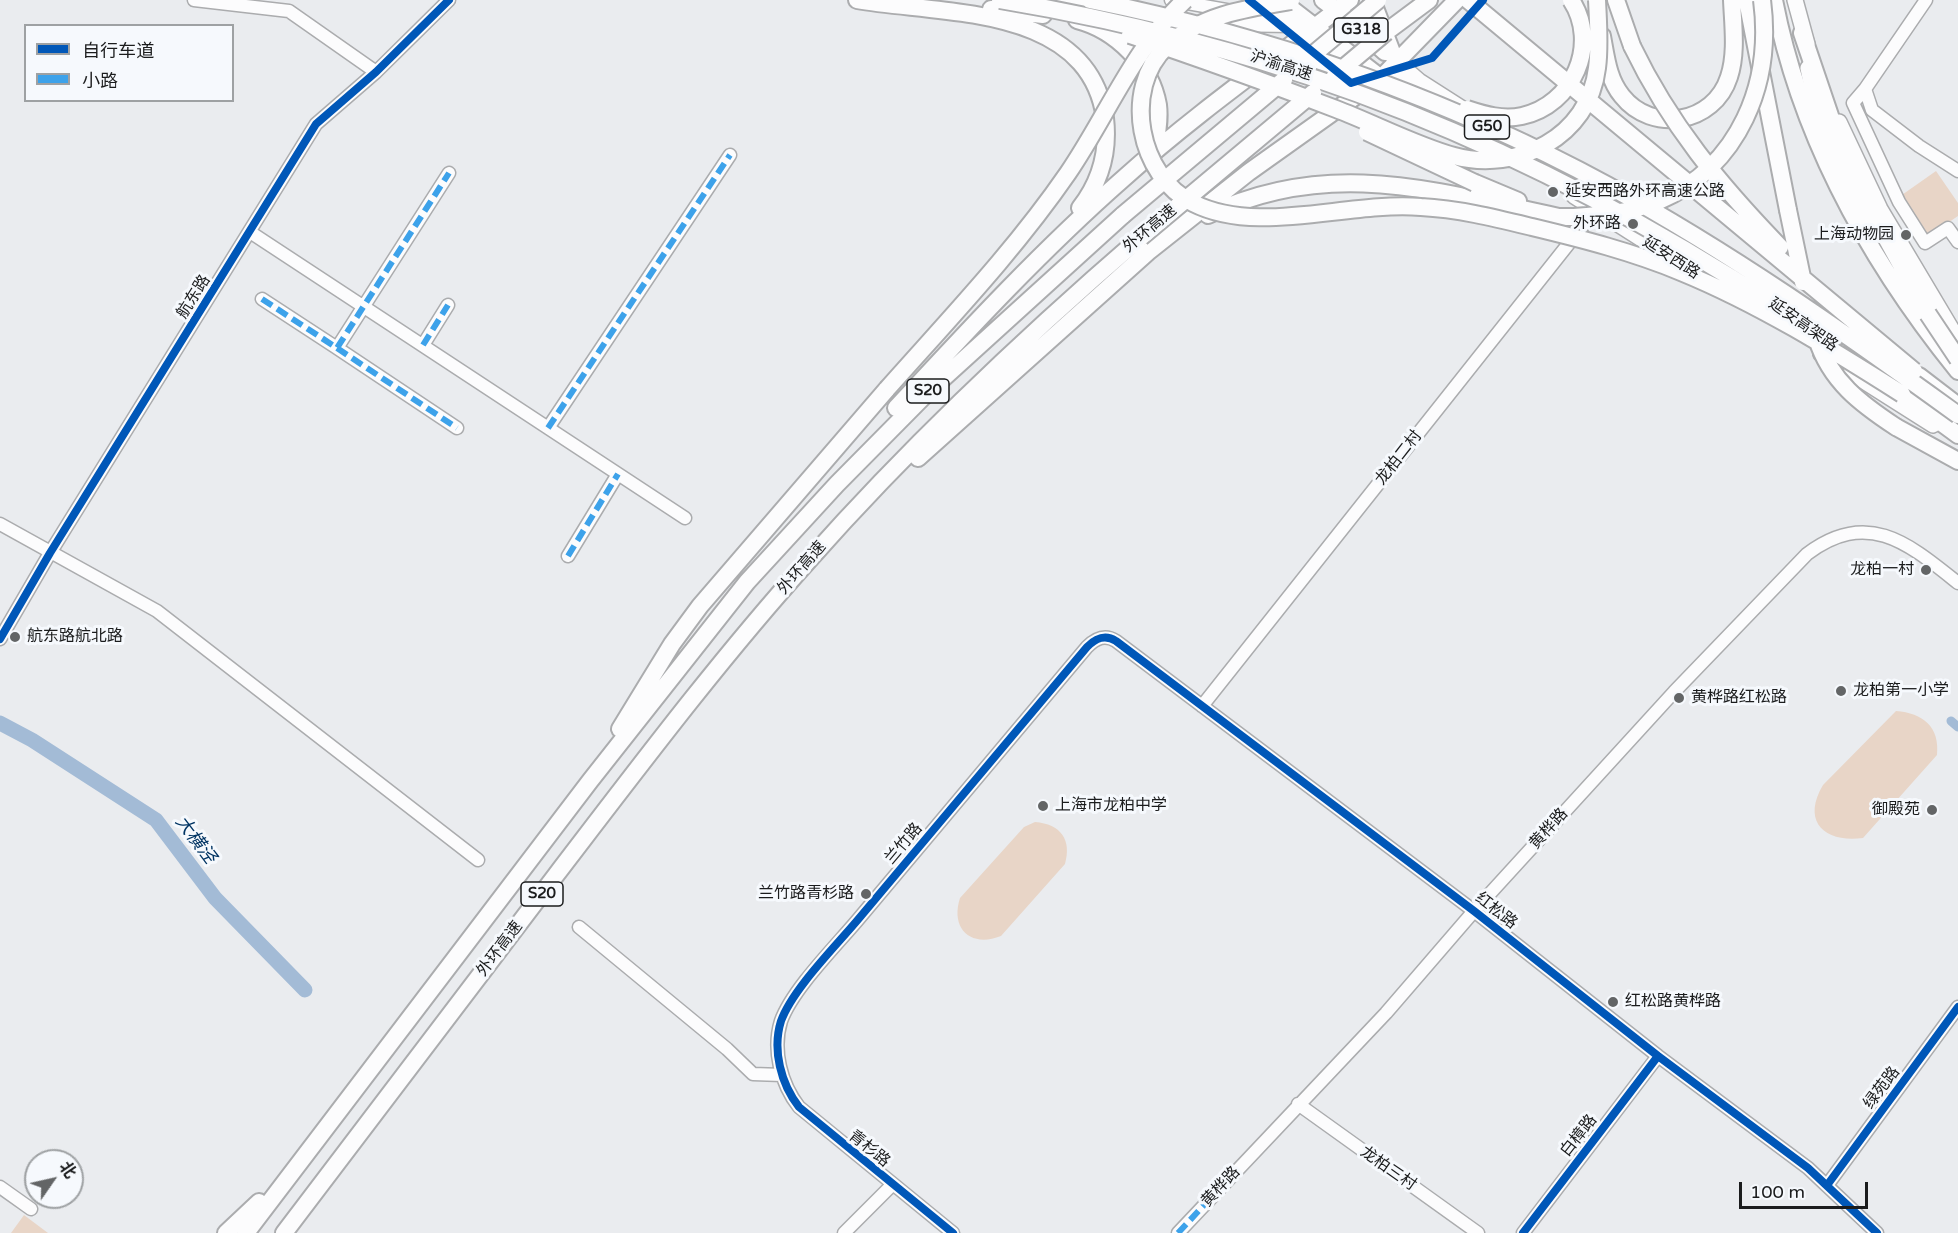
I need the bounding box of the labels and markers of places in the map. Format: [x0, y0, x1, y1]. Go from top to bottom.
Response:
place label: 延安西路外环高速公路 [1565, 182, 1725, 202]
marker: 延安西路外环高速公路 [1546, 185, 1560, 199]
place label: 外环路 [1573, 214, 1621, 234]
marker: 外环路 [1626, 217, 1640, 231]
place label: 上海动物园 [1814, 225, 1894, 245]
marker: 上海动物园 [1899, 228, 1913, 242]
place label: 龙柏一村 [1850, 560, 1914, 580]
marker: 龙柏一村 [1919, 563, 1933, 577]
place label: 航东路航北路 [27, 627, 123, 647]
marker: 航东路航北路 [8, 630, 22, 644]
place label: 龙柏第一小学 [1853, 681, 1949, 701]
marker: 龙柏第一小学 [1834, 684, 1848, 698]
place label: 黄桦路红松路 [1691, 688, 1787, 708]
marker: 黄桦路红松路 [1672, 691, 1686, 705]
place label: 上海市龙柏中学 [1055, 796, 1167, 816]
marker: 上海市龙柏中学 [1036, 799, 1050, 813]
place label: 御殿苑 [1872, 800, 1920, 820]
marker: 御殿苑 [1925, 803, 1939, 817]
place label: 兰竹路青杉路 [758, 884, 854, 904]
marker: 兰竹路青杉路 [859, 887, 873, 901]
place label: 红松路黄桦路 [1625, 992, 1721, 1012]
marker: 红松路黄桦路 [1606, 995, 1620, 1009]

